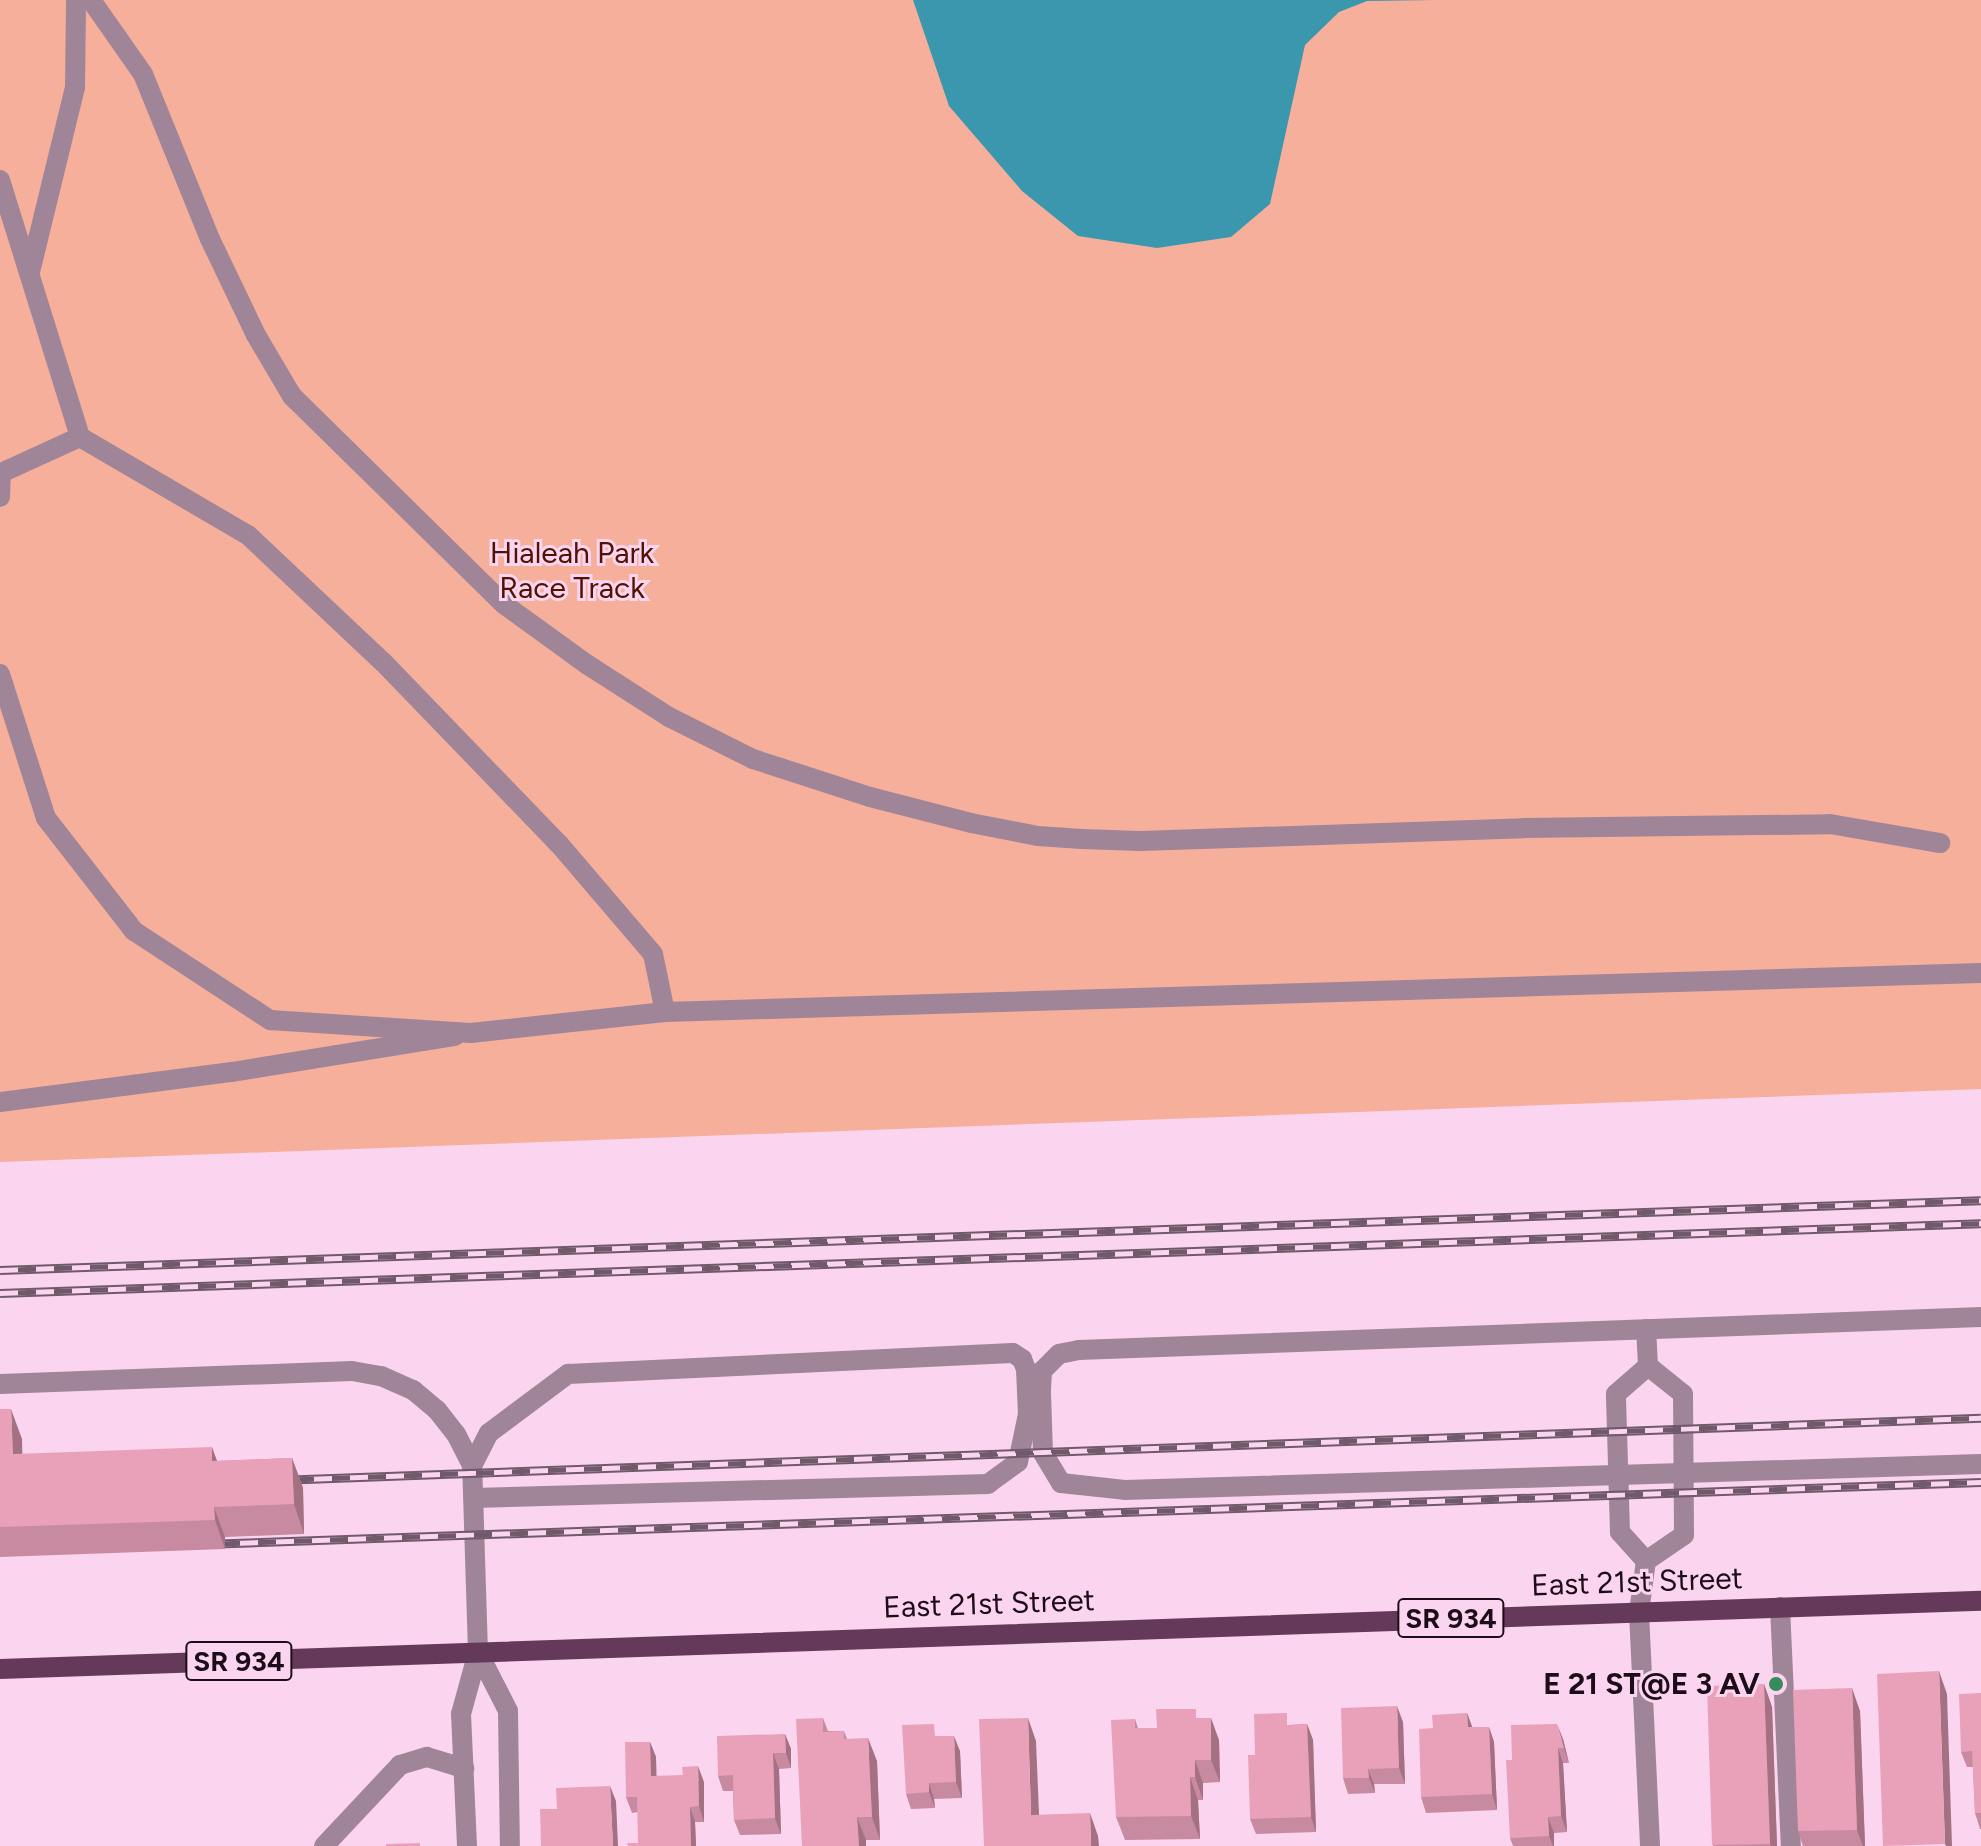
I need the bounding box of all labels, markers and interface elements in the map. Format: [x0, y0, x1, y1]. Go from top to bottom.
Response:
park label: Hialeah Park Race Track [490, 535, 654, 606]
street label: East 21st Street [1531, 1560, 1743, 1604]
street label: East 21st Street [883, 1582, 1095, 1626]
road number: SR 934 [1397, 1594, 1505, 1642]
road number: SR 934 [185, 1637, 293, 1685]
place label: E 21 ST@E 3 AV [1543, 1666, 1760, 1702]
marker: E 21 ST@E 3 AV [1767, 1675, 1785, 1693]

